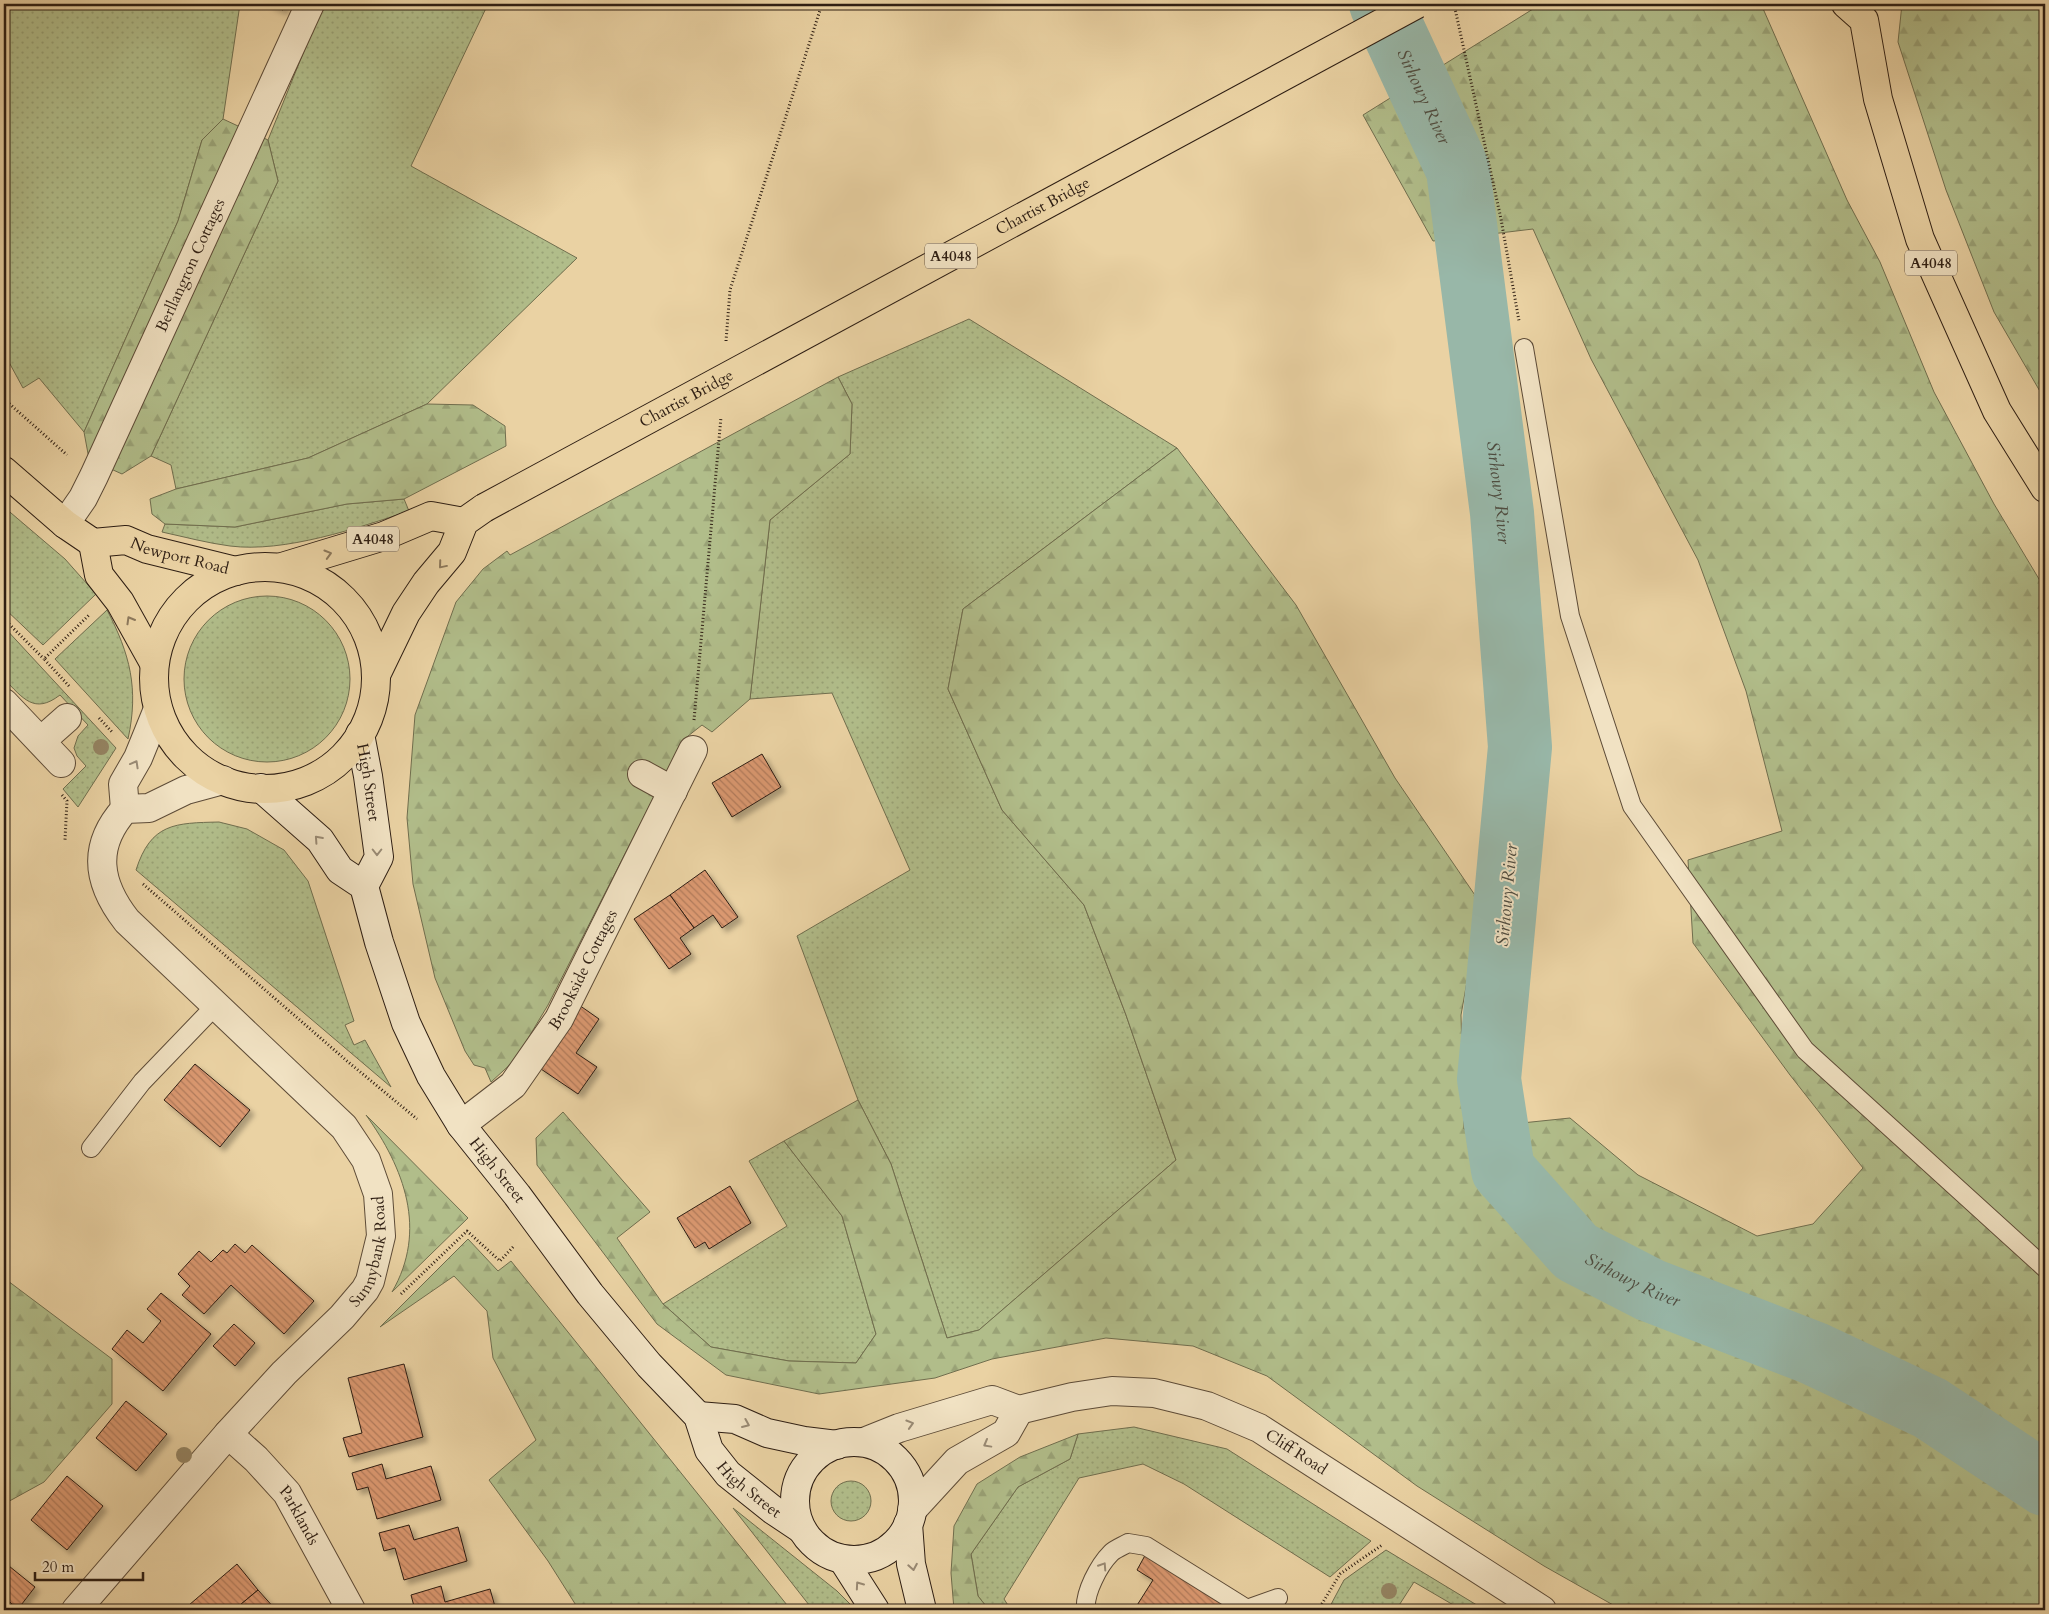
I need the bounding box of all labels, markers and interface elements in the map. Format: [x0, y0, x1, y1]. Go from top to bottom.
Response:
water label: Sirhowy River [1391, 45, 1457, 149]
street label: Chartist Bridge [992, 172, 1094, 241]
street label: Berllangron Cottages [150, 195, 231, 336]
road number: A4048 [925, 244, 977, 268]
road number: A4048 [1905, 250, 1957, 276]
street label: Chartist Bridge [635, 364, 737, 433]
water label: Sirhowy River [1480, 440, 1517, 546]
road number: A4048 [347, 526, 399, 552]
street label: Newport Road [127, 532, 232, 580]
one-way arrow [323, 550, 331, 560]
one-way arrow [438, 559, 447, 568]
one-way arrow [127, 617, 137, 626]
street label: High Street [351, 742, 385, 823]
one-way arrow [128, 760, 138, 769]
one-way arrow [315, 836, 324, 845]
water label: Sirhowy River [1490, 842, 1524, 947]
one-way arrow [372, 848, 382, 856]
street label: Brookside Cottages [544, 906, 623, 1034]
street label: High Street [464, 1133, 530, 1208]
street label: Sunnybank Road [344, 1195, 392, 1312]
water label: Sirhowy River [1581, 1246, 1685, 1313]
one-way arrow [741, 1418, 750, 1428]
one-way arrow [905, 1420, 913, 1430]
street label: Cliff Road [1261, 1424, 1332, 1480]
one-way arrow [983, 1438, 992, 1448]
street label: High Street [711, 1457, 785, 1523]
street label: Parklands [274, 1480, 324, 1549]
scale bar [35, 1549, 142, 1581]
text: 20 m [42, 1557, 74, 1577]
one-way arrow [1096, 1562, 1106, 1571]
one-way arrow [907, 1563, 917, 1572]
one-way arrow [856, 1581, 865, 1591]

